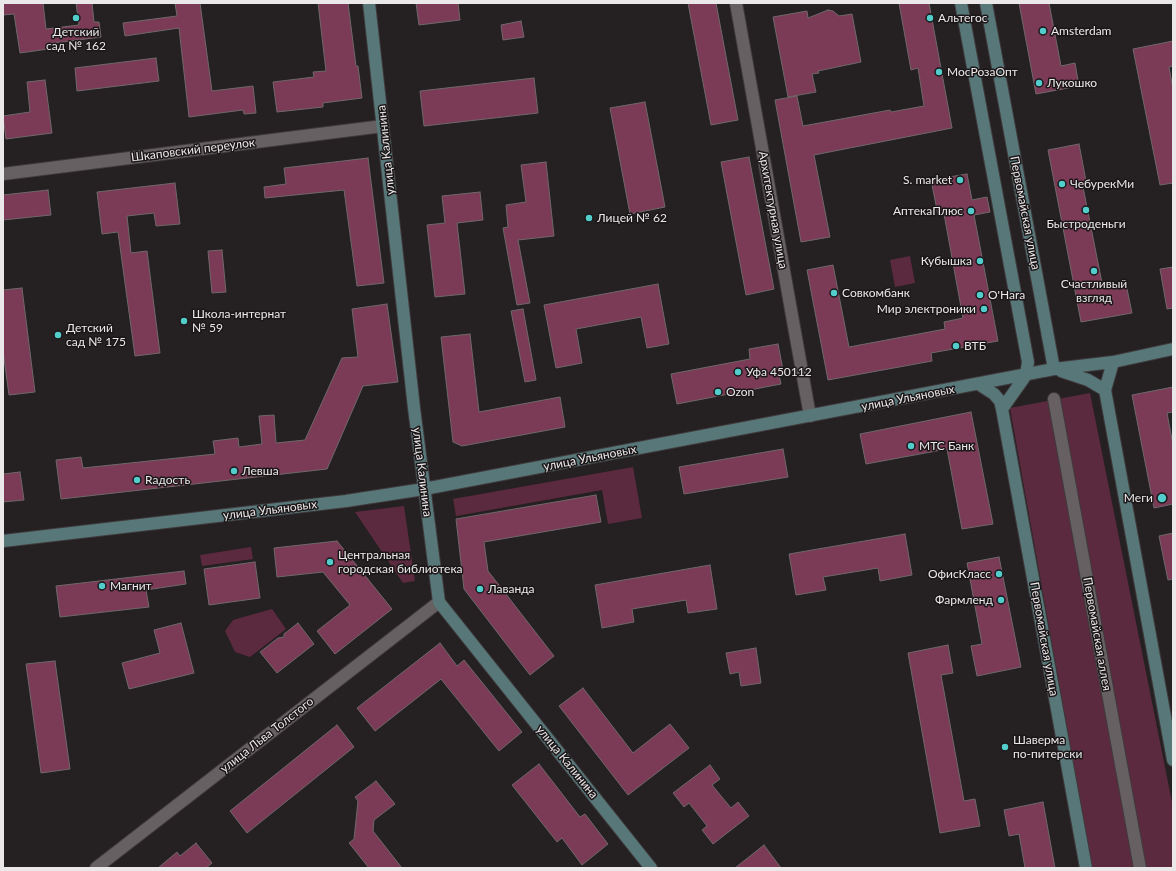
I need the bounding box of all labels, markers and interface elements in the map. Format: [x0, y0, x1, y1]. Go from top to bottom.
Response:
place label: Альтегос [938, 11, 988, 25]
marker: Детский сад № 162 [71, 13, 81, 23]
marker: Альтегос [925, 13, 935, 23]
place label: Amsterdam [1051, 24, 1111, 38]
place label: Детский сад № 162 [46, 25, 106, 53]
marker: Amsterdam [1038, 26, 1048, 36]
place label: МосРозаОпт [947, 65, 1018, 79]
marker: МосРозаОпт [934, 67, 944, 77]
place label: Лукошко [1047, 76, 1097, 90]
marker: Лукошко [1034, 78, 1044, 88]
street label: улица Калинина [374, 104, 398, 196]
street label: Шкаповский переулок [130, 135, 256, 165]
street label: Архитектурная улица [756, 150, 790, 270]
street label: Первомайская улица [1007, 155, 1043, 271]
place label: S. market [903, 173, 952, 187]
marker: S. market [955, 175, 965, 185]
place label: ЧебурекМи [1070, 177, 1134, 191]
marker: ЧебурекМи [1057, 179, 1067, 189]
place label: АптекаПлюс [893, 204, 963, 218]
marker: Быстроденьги [1081, 205, 1091, 215]
marker: АптекаПлюс [966, 206, 976, 216]
place label: Лицей № 62 [597, 211, 667, 225]
marker: Лицей № 62 [584, 213, 594, 223]
place label: Быстроденьги [1046, 217, 1126, 231]
place label: Кубышка [921, 254, 972, 268]
marker: Кубышка [975, 256, 985, 266]
marker: Счастливый взгляд [1089, 266, 1099, 276]
place label: Счастливый взгляд [1061, 277, 1127, 305]
place label: Совкомбанк [842, 286, 910, 300]
marker: Совкомбанк [829, 288, 839, 298]
place label: O'Hara [988, 288, 1025, 302]
marker: O'Hara [975, 290, 985, 300]
place label: Мир электроники [877, 302, 976, 316]
marker: Мир электроники [979, 304, 989, 314]
place label: Школа-интернат № 59 [192, 307, 286, 335]
marker: Школа-интернат № 59 [179, 316, 189, 326]
place label: Детский сад № 175 [66, 321, 126, 349]
marker: Детский сад № 175 [53, 330, 63, 340]
place label: ВТБ [964, 339, 986, 353]
marker: ВТБ [951, 341, 961, 351]
place label: Уфа 450112 [746, 365, 812, 379]
marker: Уфа 450112 [733, 367, 743, 377]
street label: улица Ульяновых [860, 382, 956, 414]
place label: Ozon [726, 385, 754, 399]
marker: Ozon [713, 387, 723, 397]
street label: улица Калинина [409, 426, 435, 518]
place label: МТС Банк [919, 439, 974, 453]
marker: МТС Банк [906, 441, 916, 451]
street label: улица Ульяновых [542, 442, 638, 474]
place label: Левша [242, 464, 279, 478]
marker: Левша [229, 466, 239, 476]
place label: Rадость [145, 473, 190, 487]
marker: Rадость [132, 475, 142, 485]
place label: Меги [1124, 491, 1153, 505]
marker: Меги [1156, 492, 1168, 504]
street label: улица Ульяновых [222, 497, 318, 523]
place label: Центральная городская библиотека [338, 548, 463, 576]
marker: Центральная городская библиотека [325, 557, 335, 567]
place label: ОфисКласс [928, 567, 991, 581]
marker: ОфисКласс [994, 569, 1004, 579]
street label: Первомайская аллея [1080, 576, 1114, 692]
place label: Магнит [110, 579, 152, 593]
marker: Магнит [97, 581, 107, 591]
street label: Первомайская улица [1027, 581, 1061, 697]
place label: Лаванда [488, 582, 535, 596]
marker: Лаванда [475, 584, 485, 594]
place label: Фармленд [935, 593, 993, 607]
marker: Фармленд [996, 595, 1006, 605]
street label: улица Льва Толстого [218, 694, 316, 776]
street label: улица Калинина [533, 722, 601, 802]
place label: Шаверма по-питерски [1013, 733, 1082, 761]
marker: Шаверма по-питерски [1000, 742, 1010, 752]

